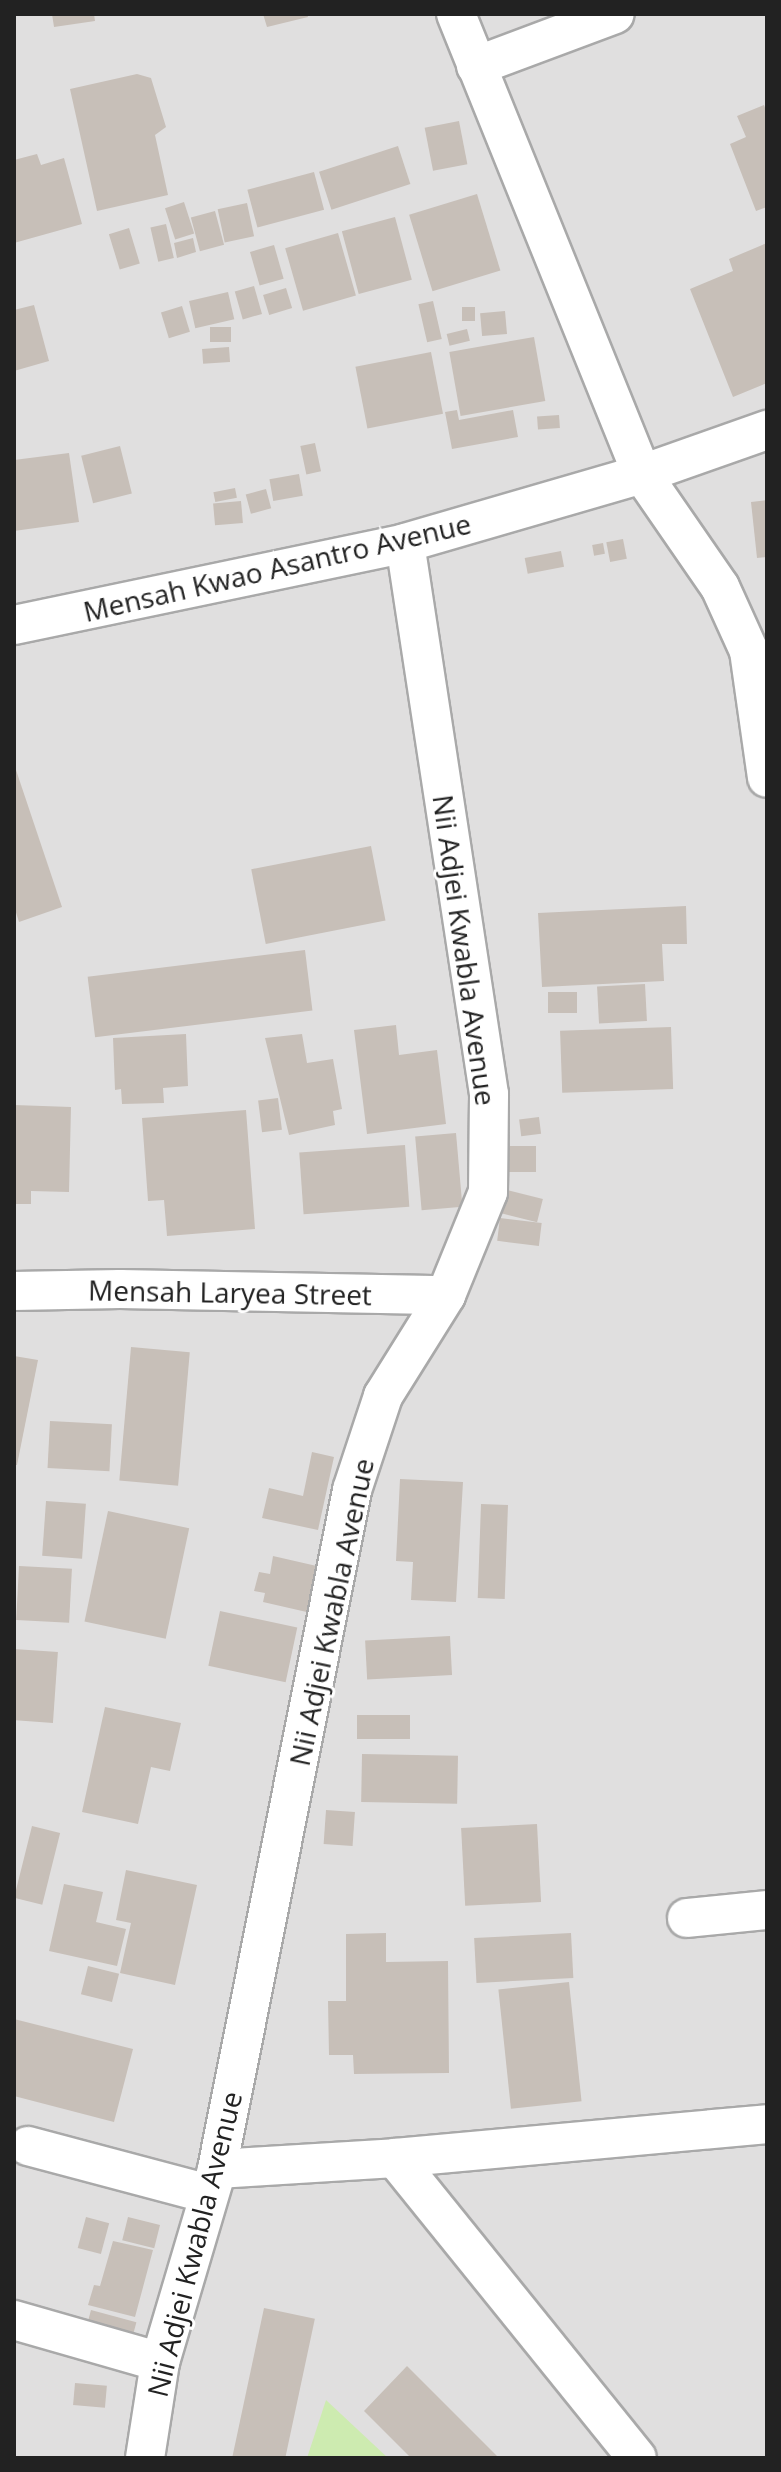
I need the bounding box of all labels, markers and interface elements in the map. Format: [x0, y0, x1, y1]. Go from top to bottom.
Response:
street label: Mensah Kwao Asantro Avenue [80, 506, 474, 628]
street label: Nii Adjei Kwabla Avenue [427, 793, 503, 1107]
street label: Mensah Laryea Street [88, 1273, 372, 1311]
street label: Nii Adjei Kwabla Avenue [282, 1455, 380, 1769]
street label: Nii Adjei Kwabla Avenue [140, 2088, 248, 2400]

